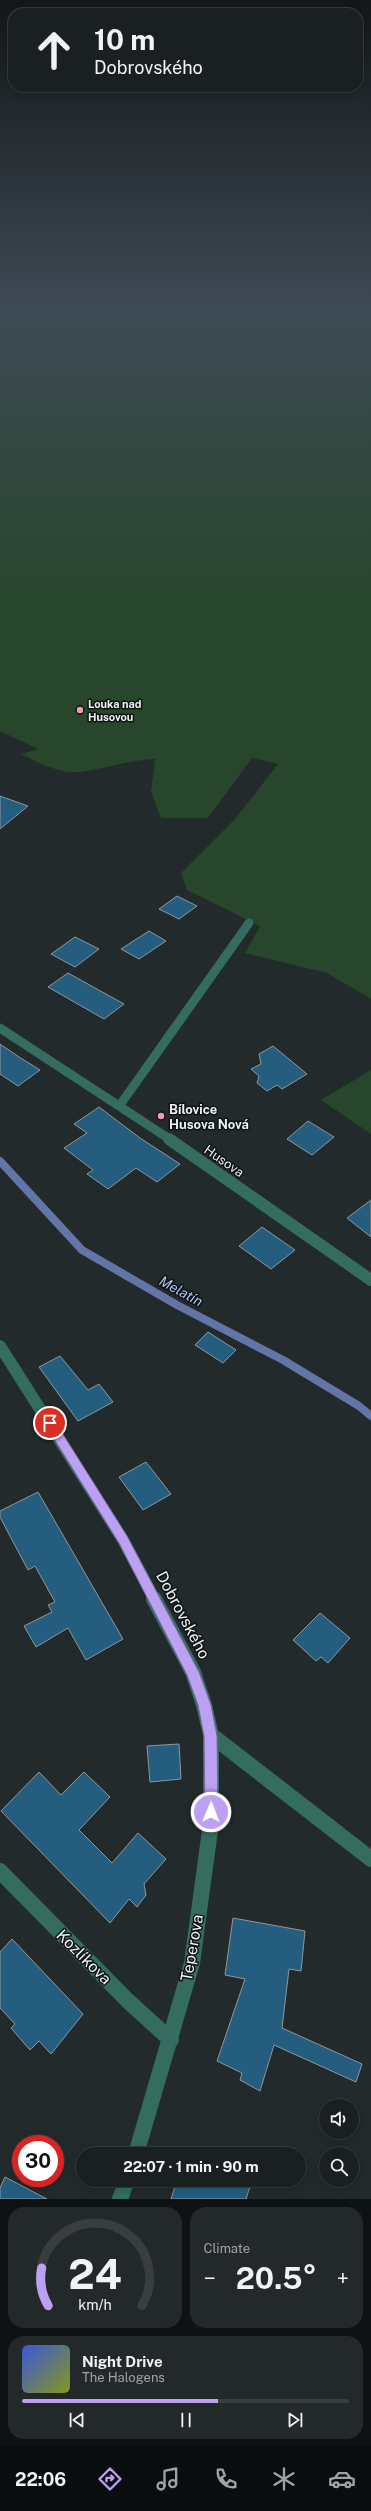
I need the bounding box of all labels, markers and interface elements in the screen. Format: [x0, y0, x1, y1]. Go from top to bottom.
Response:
text: 10 m [94, 23, 155, 56]
icon: ahead [28, 24, 80, 76]
text: Dobrovského [94, 57, 203, 78]
place label: Louka nad Husovou [88, 698, 141, 723]
marker: Louka nad Husovou [75, 705, 85, 715]
place label: Bílovice Husova Nová [169, 1102, 249, 1132]
marker: Bílovice Husova Nová [156, 1111, 166, 1121]
street label: Husova [201, 1142, 247, 1180]
water label: Melatín [156, 1273, 206, 1310]
pin [33, 1406, 67, 1440]
icon: arrive [39, 1412, 61, 1434]
street label: Dobrovského [152, 1568, 214, 1662]
position arrow [190, 1791, 232, 1833]
street label: Teperova [177, 1913, 207, 1983]
street label: Kozlíkova [53, 1926, 115, 1988]
map controls [319, 2099, 359, 2187]
button: sound [319, 2099, 359, 2139]
speed limit sign: 30 [12, 2135, 64, 2187]
button: search [319, 2147, 359, 2187]
text: 22:07 · 1 min · 90 m [123, 2158, 259, 2175]
text: Climate [204, 2241, 250, 2256]
text: 24 [68, 2248, 122, 2297]
text: 20.5° [236, 2260, 317, 2296]
text: − [204, 2265, 216, 2291]
text: + [337, 2265, 349, 2291]
text: km/h [78, 2295, 112, 2312]
text: Night Drive [82, 2353, 163, 2370]
text: The Halogens [82, 2370, 165, 2385]
icon: previous [66, 2409, 88, 2431]
icon: pause [175, 2409, 197, 2431]
icon: next [284, 2409, 306, 2431]
icon: directions [96, 2465, 124, 2493]
icon: music [154, 2465, 182, 2493]
icon: phone [212, 2465, 240, 2493]
icon: climate [270, 2465, 298, 2493]
icon: car [328, 2465, 356, 2493]
text: 22:06 [15, 2469, 66, 2490]

